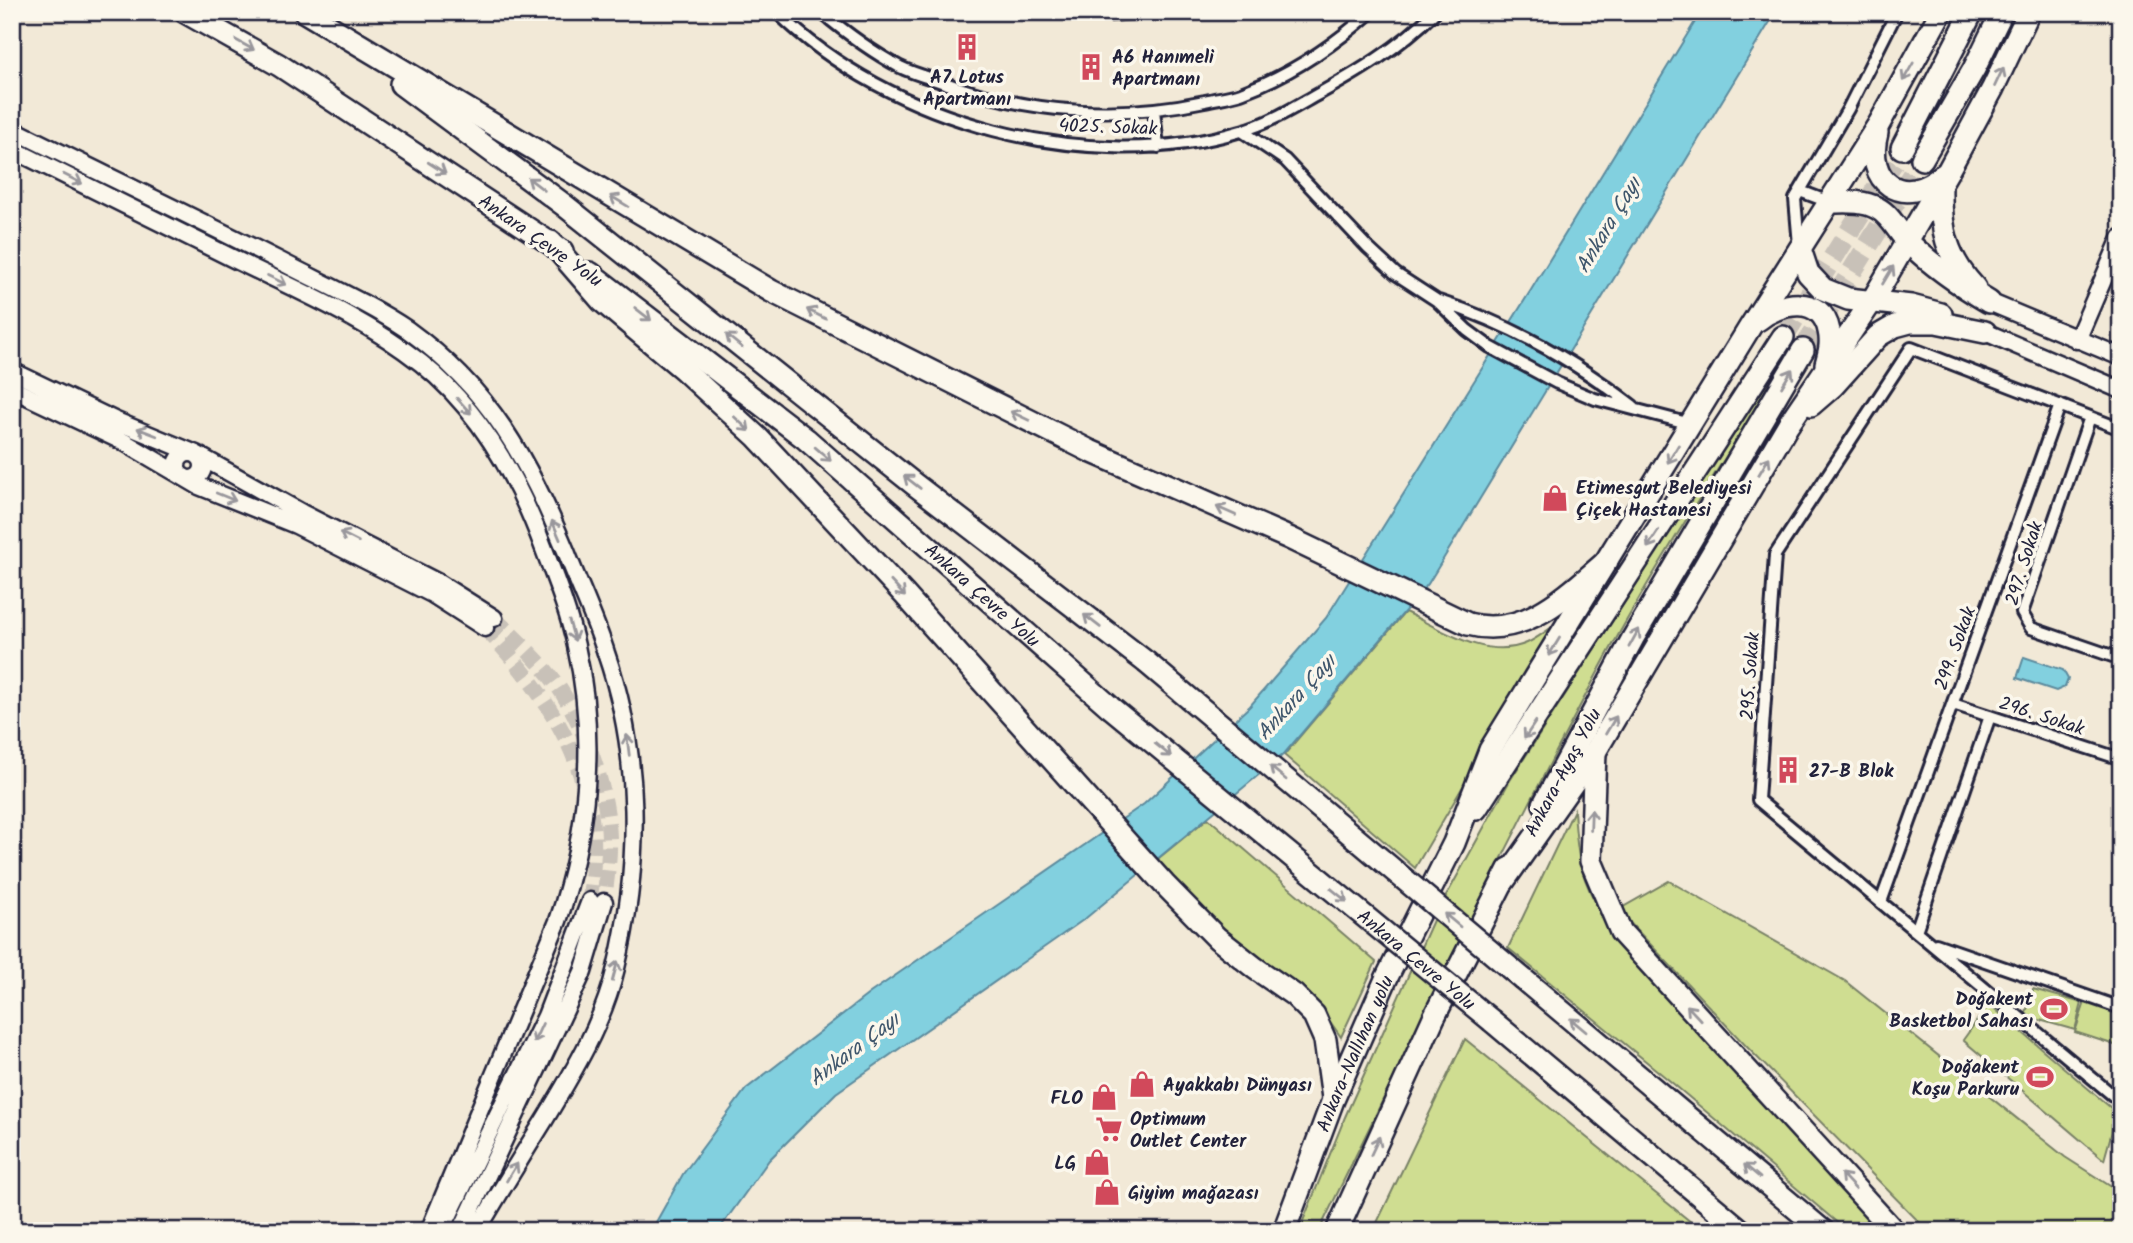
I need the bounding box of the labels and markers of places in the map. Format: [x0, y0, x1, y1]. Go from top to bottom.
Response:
building icon: A7 Lotus Apartmanı [952, 32, 982, 62]
place label: A6 Hanımeli Apartmanı [1112, 43, 1215, 95]
building icon: A6 Hanımeli Apartmanı [1076, 52, 1106, 82]
place label: A7 Lotus Apartmanı [923, 63, 1011, 115]
place label: Etimesgut Belediyesi Çiçek Hastanesi [1576, 474, 1753, 526]
shop icon: Etimesgut Belediyesi Çiçek Hastanesi [1540, 483, 1570, 513]
building icon: 27-B Blok [1773, 755, 1803, 785]
place label: 27-B Blok [1809, 757, 1894, 787]
place label: Doğakent Basketbol Sahası [1889, 985, 2033, 1037]
sports icon: Doğakent Basketbol Sahası [2039, 994, 2069, 1024]
place label: Doğakent Koşu Parkuru [1912, 1053, 2020, 1105]
sports icon: Doğakent Koşu Parkuru [2025, 1062, 2055, 1092]
shop icon: Ayakkabı Dünyası [1127, 1069, 1157, 1099]
place label: Ayakkabı Dünyası [1163, 1071, 1312, 1101]
shop icon: FLO [1089, 1082, 1119, 1112]
place label: FLO [1051, 1084, 1083, 1114]
place label: Optimum Outlet Center [1130, 1105, 1247, 1157]
supermarket icon: Optimum Outlet Center [1094, 1114, 1124, 1144]
shop icon: LG [1082, 1147, 1112, 1177]
place label: LG [1054, 1149, 1076, 1179]
shop icon: Giyim mağazası [1092, 1177, 1122, 1207]
place label: Giyim mağazası [1128, 1179, 1259, 1209]

